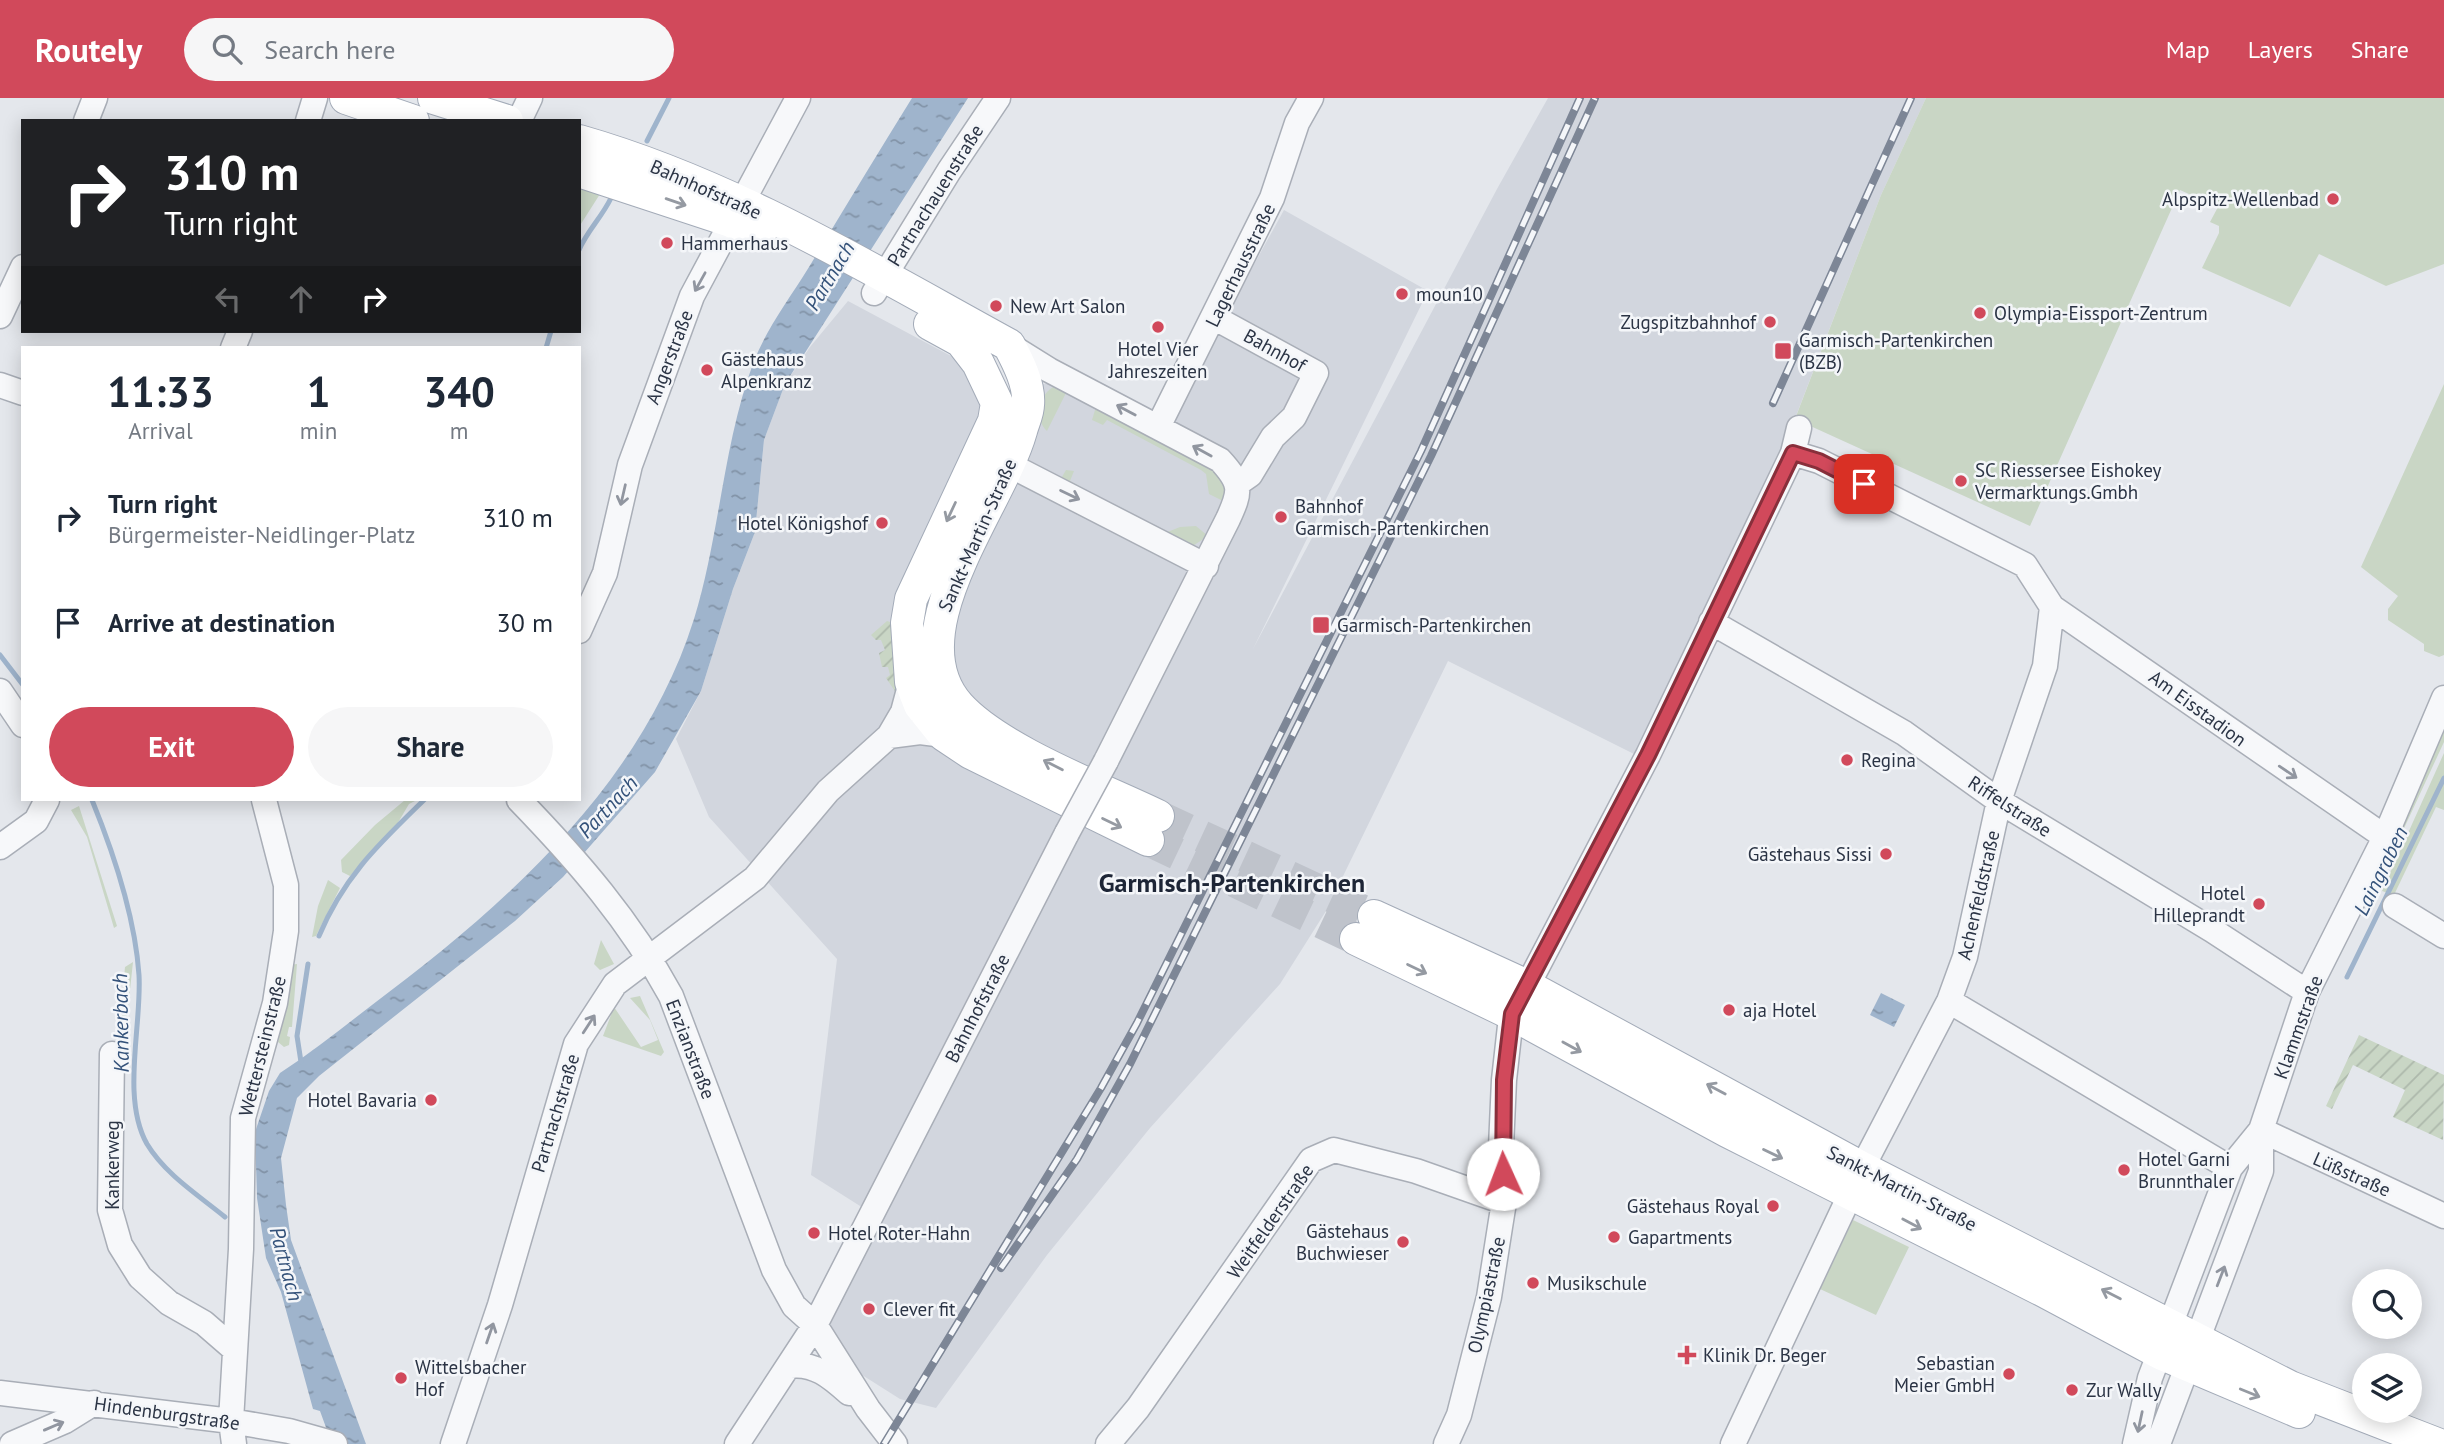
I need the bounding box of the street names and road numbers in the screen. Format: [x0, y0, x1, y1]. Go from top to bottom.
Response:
street label: Partnachauenstraße [882, 120, 988, 270]
street label: Bahnhofstraße [647, 154, 765, 224]
street label: Lagerhausstraße [1200, 199, 1280, 331]
street label: Angerstraße [640, 306, 698, 408]
street label: Bahnhof [1240, 323, 1311, 377]
street label: Sankt-Martin-Straße [932, 455, 1022, 615]
street label: Am Eisstadion [2145, 665, 2251, 751]
street label: Riffelstraße [1964, 770, 2056, 842]
street label: Achenfeldstraße [1951, 828, 2005, 962]
street label: Bahnhofstraße [939, 950, 1015, 1066]
street label: Klammstraße [2268, 972, 2328, 1082]
street label: Wettersteinstraße [233, 973, 291, 1119]
street label: Enzianstraße [661, 996, 721, 1102]
street label: Partnachstraße [526, 1051, 584, 1175]
street label: Kankerweg [100, 1120, 124, 1210]
street label: Sankt-Martin-Straße [1823, 1140, 1981, 1236]
street label: Lüßstraße [2309, 1146, 2395, 1202]
street label: Weitfelderstraße [1222, 1159, 1318, 1283]
street label: Olympiastraße [1462, 1234, 1510, 1356]
street label: Hindenburgstraße [93, 1391, 241, 1435]

